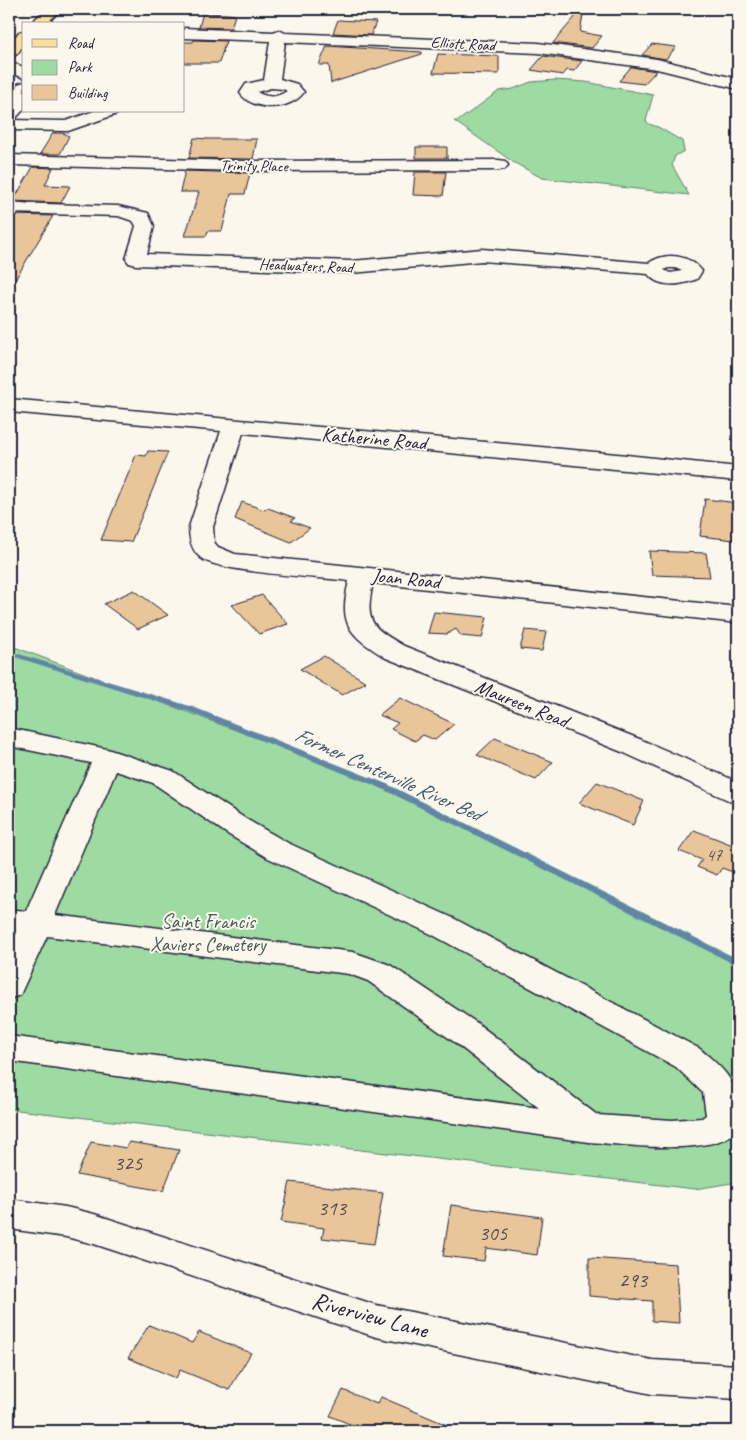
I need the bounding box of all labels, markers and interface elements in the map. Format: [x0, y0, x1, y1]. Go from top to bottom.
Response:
legend [22, 22, 185, 112]
street label: Elliott Road [430, 32, 498, 56]
text: Road [68, 34, 95, 53]
text: Park [68, 58, 93, 77]
text: Building [68, 84, 108, 103]
street label: Trinity Place [220, 155, 290, 177]
street label: Headwaters Road [259, 254, 356, 278]
street label: Katherine Road [321, 421, 430, 456]
street label: Joan Road [370, 562, 444, 595]
street label: Maureen Road [472, 673, 575, 735]
water label: Former Centerville River Bed [291, 721, 491, 830]
house number: 47 [706, 844, 723, 866]
park label: Saint Francis Xaviers Cemetery [150, 909, 268, 957]
house number: 325 [114, 1150, 144, 1176]
house number: 313 [318, 1195, 348, 1221]
house number: 305 [479, 1220, 509, 1246]
house number: 293 [619, 1267, 649, 1293]
street label: Riverview Lane [309, 1285, 433, 1345]

